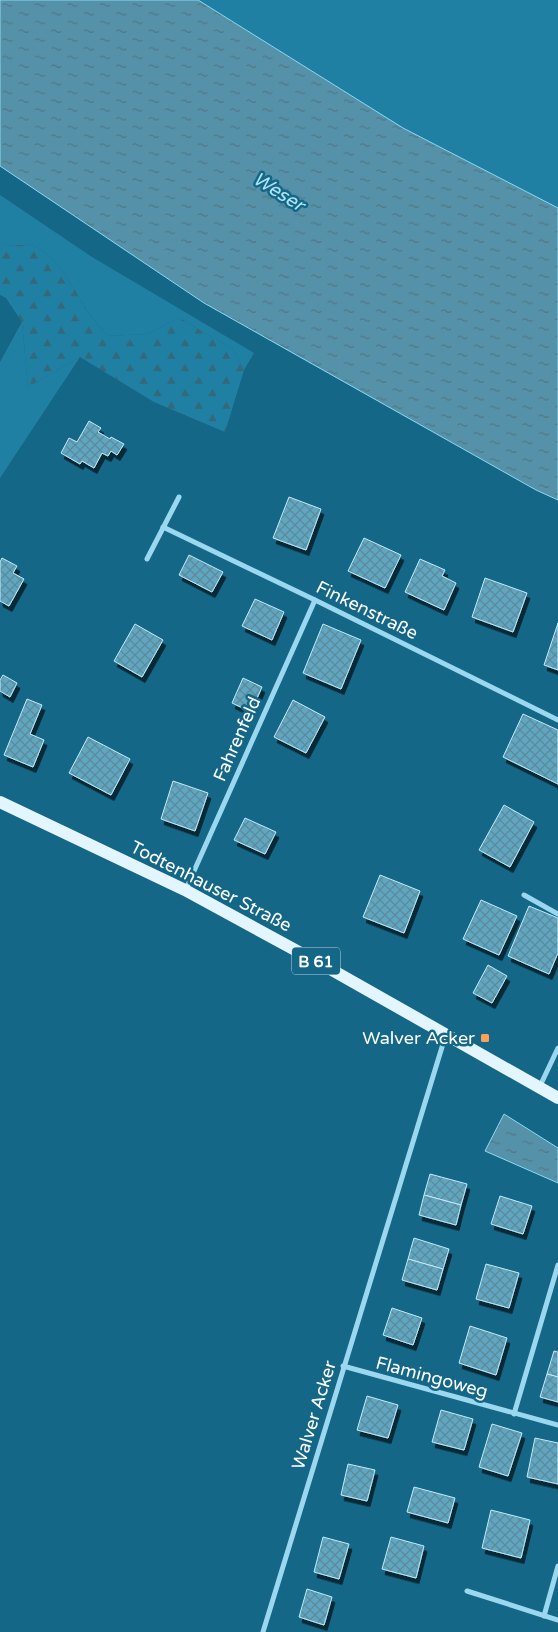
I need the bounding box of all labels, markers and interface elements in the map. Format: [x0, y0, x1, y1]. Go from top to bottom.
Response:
water label: Weser [249, 168, 310, 218]
street label: Finkenstraße [312, 576, 422, 644]
street label: Fahrenfeld [209, 693, 265, 785]
street label: Todtenhauser Straße [127, 836, 295, 936]
road number: B 61 [292, 948, 340, 974]
place label: Walver Acker [362, 1027, 475, 1049]
marker: Walver Acker [479, 1032, 491, 1044]
street label: Flamingoweg [373, 1351, 491, 1403]
street label: Walver Acker [287, 1358, 341, 1472]

